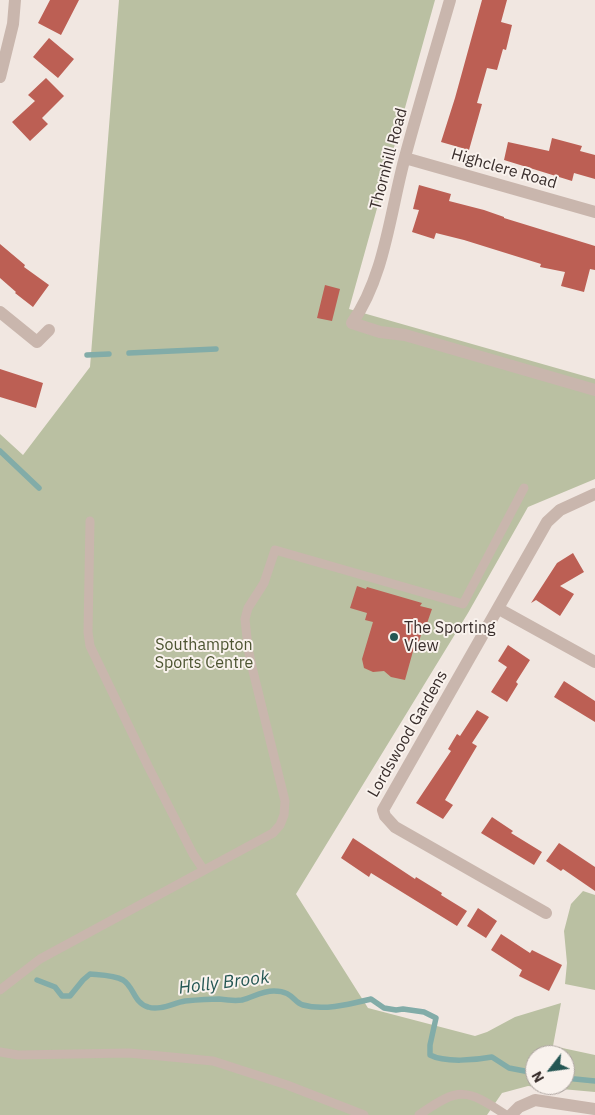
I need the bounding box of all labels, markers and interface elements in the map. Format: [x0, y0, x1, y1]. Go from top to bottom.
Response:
street label: Thornhill Road [366, 106, 412, 212]
street label: Highclere Road [449, 145, 559, 193]
place label: The Sporting View [404, 618, 495, 656]
marker: The Sporting View [388, 631, 400, 643]
park label: Southampton Sports Centre [155, 635, 253, 673]
street label: Lordswood Gardens [364, 667, 452, 801]
water label: Holly Brook [177, 967, 271, 999]
north arrow [525, 1045, 575, 1095]
text: N [528, 1068, 548, 1086]

